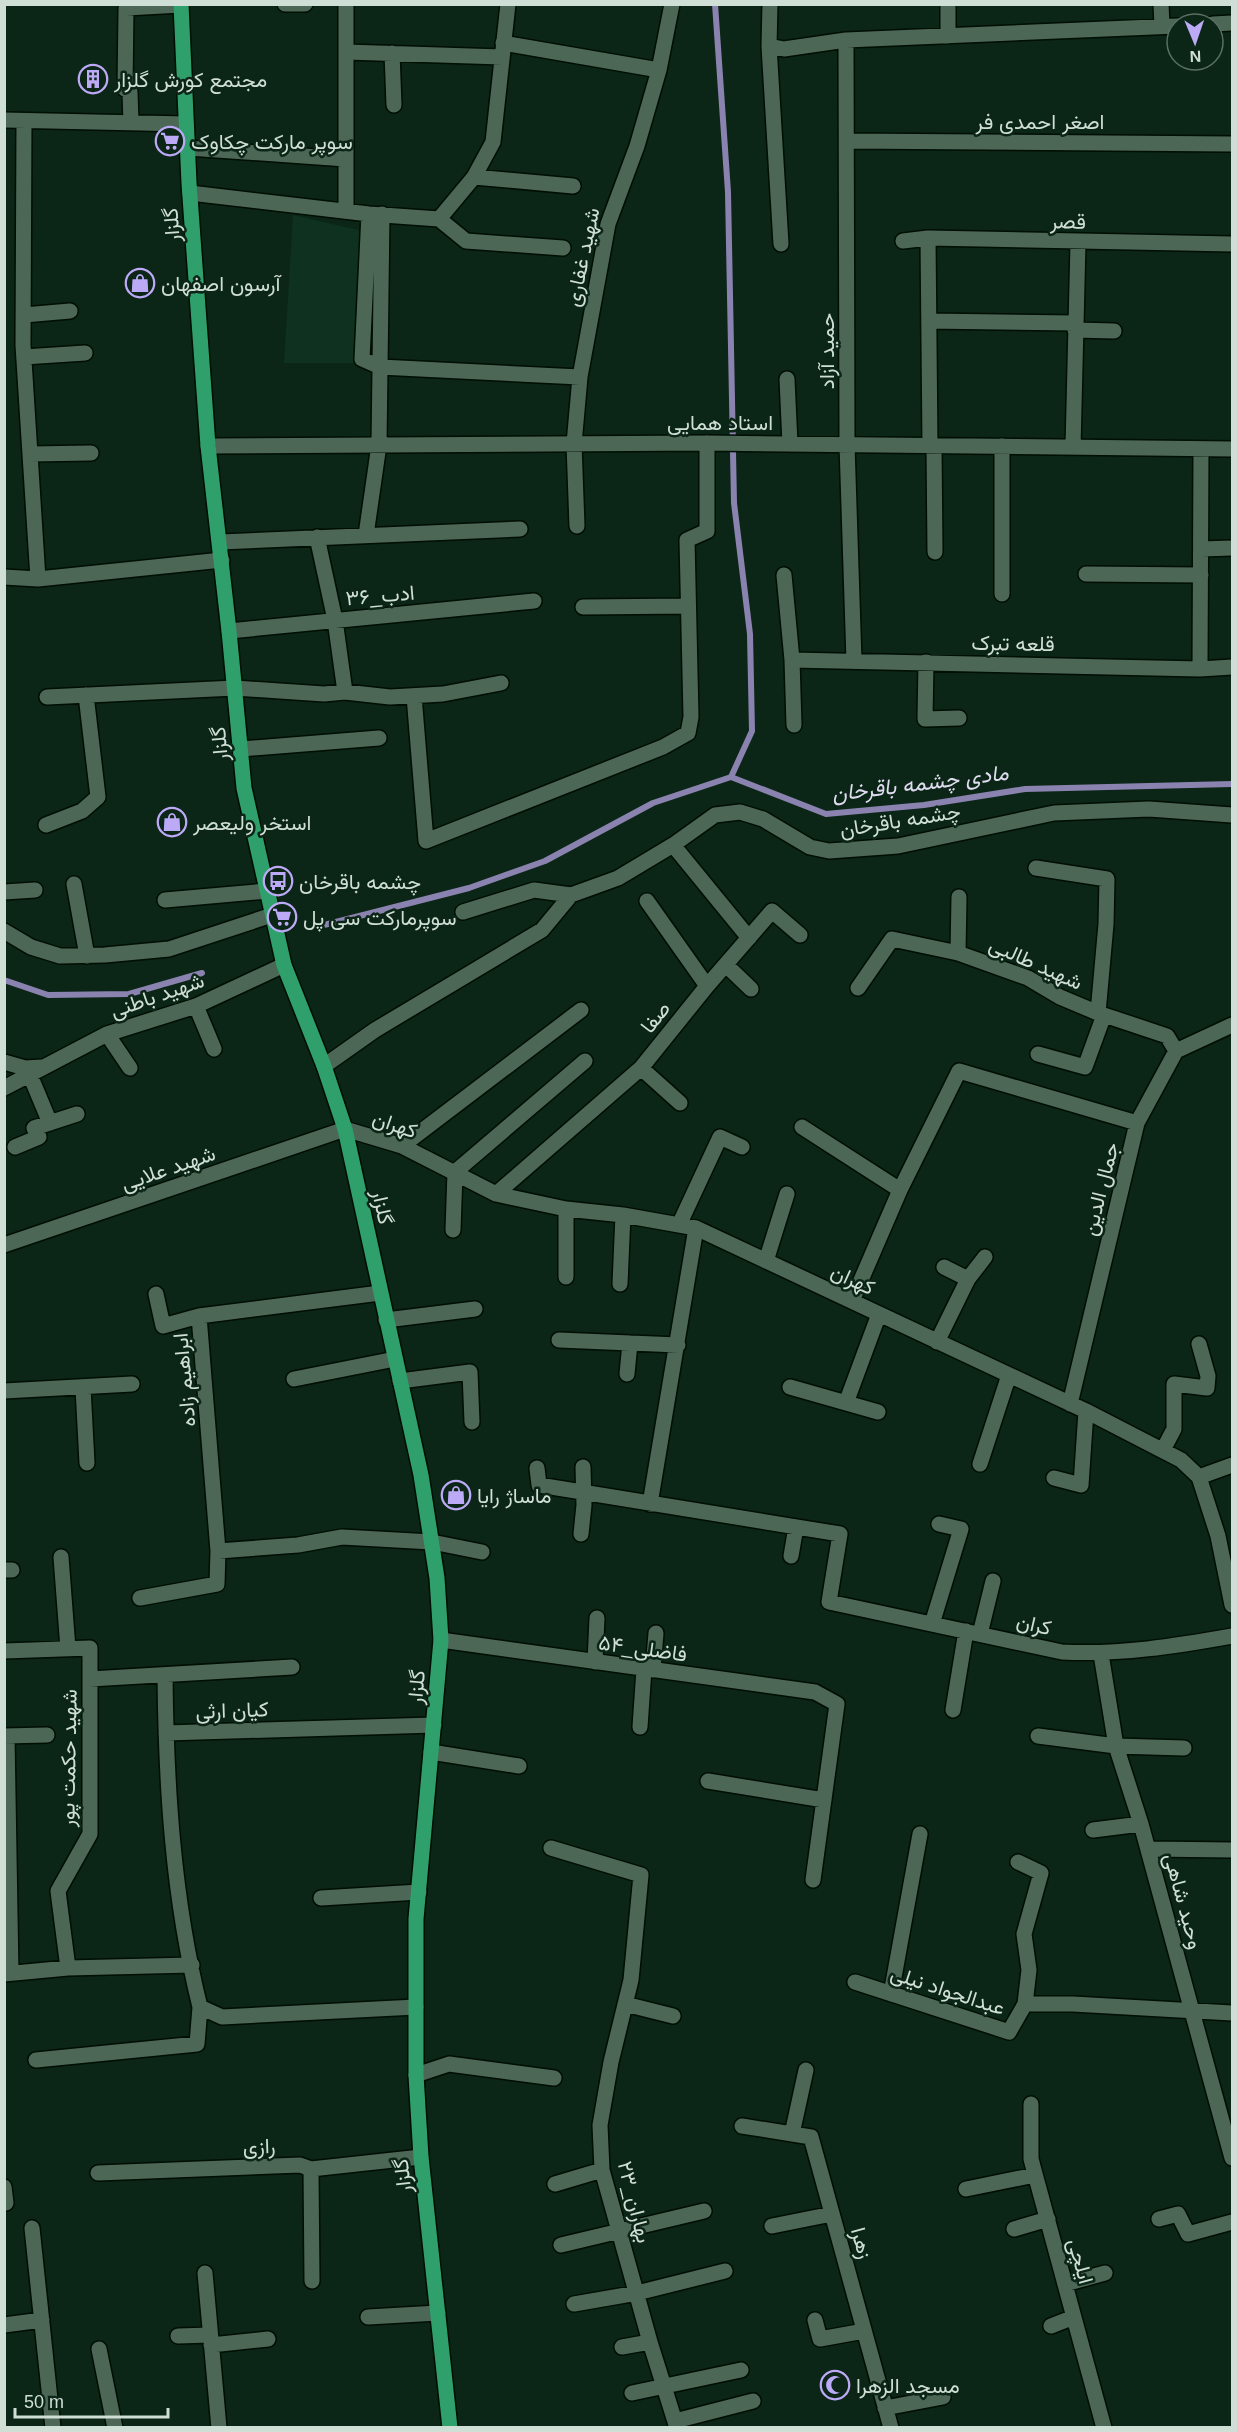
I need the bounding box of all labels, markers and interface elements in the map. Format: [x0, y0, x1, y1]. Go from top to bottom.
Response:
north arrow [1165, 12, 1225, 72]
text: N [1189, 48, 1202, 65]
building icon: مجتمع کورش گلزار [77, 63, 109, 95]
place label: مجتمع کورش گلزار [113, 68, 267, 94]
street label: اصغر احمدی فر [975, 110, 1104, 135]
supermarket icon: سوپر مارکت چکاوک [154, 125, 186, 157]
place label: سوپر مارکت چکاوک [191, 130, 353, 156]
street label: شهید غفاری [560, 205, 606, 309]
street label: گلزار [158, 207, 186, 244]
street label: قصر [1049, 209, 1086, 235]
shop icon: آرسون اصفهان [124, 267, 156, 299]
place label: آرسون اصفهان [161, 272, 283, 297]
street label: حمید آزاد [815, 313, 840, 389]
street label: استاد همایی [667, 411, 773, 435]
street label: ۳۶_ادب [345, 581, 415, 610]
street label: قلعه تبرک [971, 631, 1055, 657]
street label: گلزار [206, 726, 234, 763]
water label: مادی چشمه باقرخان [830, 760, 1010, 808]
street label: چشمه باقرخان [838, 799, 963, 844]
shop icon: استخر ولیعصر [156, 806, 188, 838]
place label: استخر ولیعصر [192, 811, 311, 836]
bus stop icon: چشمه باقرخان [262, 865, 294, 897]
place label: چشمه باقرخان [299, 870, 421, 896]
supermarket icon: سوپرمارکت سی پل [266, 901, 298, 933]
place label: سوپرمارکت سی پل [303, 906, 457, 932]
street label: شهید طالبی [985, 932, 1086, 996]
street label: شهید باطنی [107, 968, 208, 1024]
street label: صفا [636, 997, 674, 1037]
street label: کهران [369, 1106, 420, 1144]
street label: جمال الدین [1077, 1140, 1124, 1238]
street label: شهید علایی [118, 1141, 219, 1197]
street label: گلزار [366, 1187, 398, 1227]
street label: کهران [827, 1259, 878, 1301]
street label: ابراهیم زاده [168, 1332, 203, 1428]
shop icon: ماساژ رایا [440, 1479, 472, 1511]
place label: ماساژ رایا [477, 1484, 551, 1509]
street label: کران [1014, 1609, 1054, 1641]
street label: ۵۴_فاضلی [597, 1630, 689, 1667]
street label: گلزار [403, 1669, 431, 1706]
street label: شهید حکمت پور [55, 1689, 84, 1828]
street label: کیان ارثی [195, 1697, 269, 1725]
street label: وحید شاهی [1158, 1851, 1208, 1952]
street label: عبدالجواد نیلی [887, 1961, 1008, 2021]
street label: رازی [242, 2134, 276, 2160]
street label: گلزار [389, 2157, 417, 2195]
street label: ۲۳_بهاران [612, 2159, 656, 2246]
street label: زهرا [845, 2225, 877, 2262]
street label: ایلچی [1061, 2236, 1098, 2287]
mosque icon: مسجد الزهرا [819, 2369, 851, 2401]
place label: مسجد الزهرا [856, 2374, 960, 2399]
scale bar [15, 2381, 168, 2419]
text: 50 m [24, 2392, 64, 2412]

